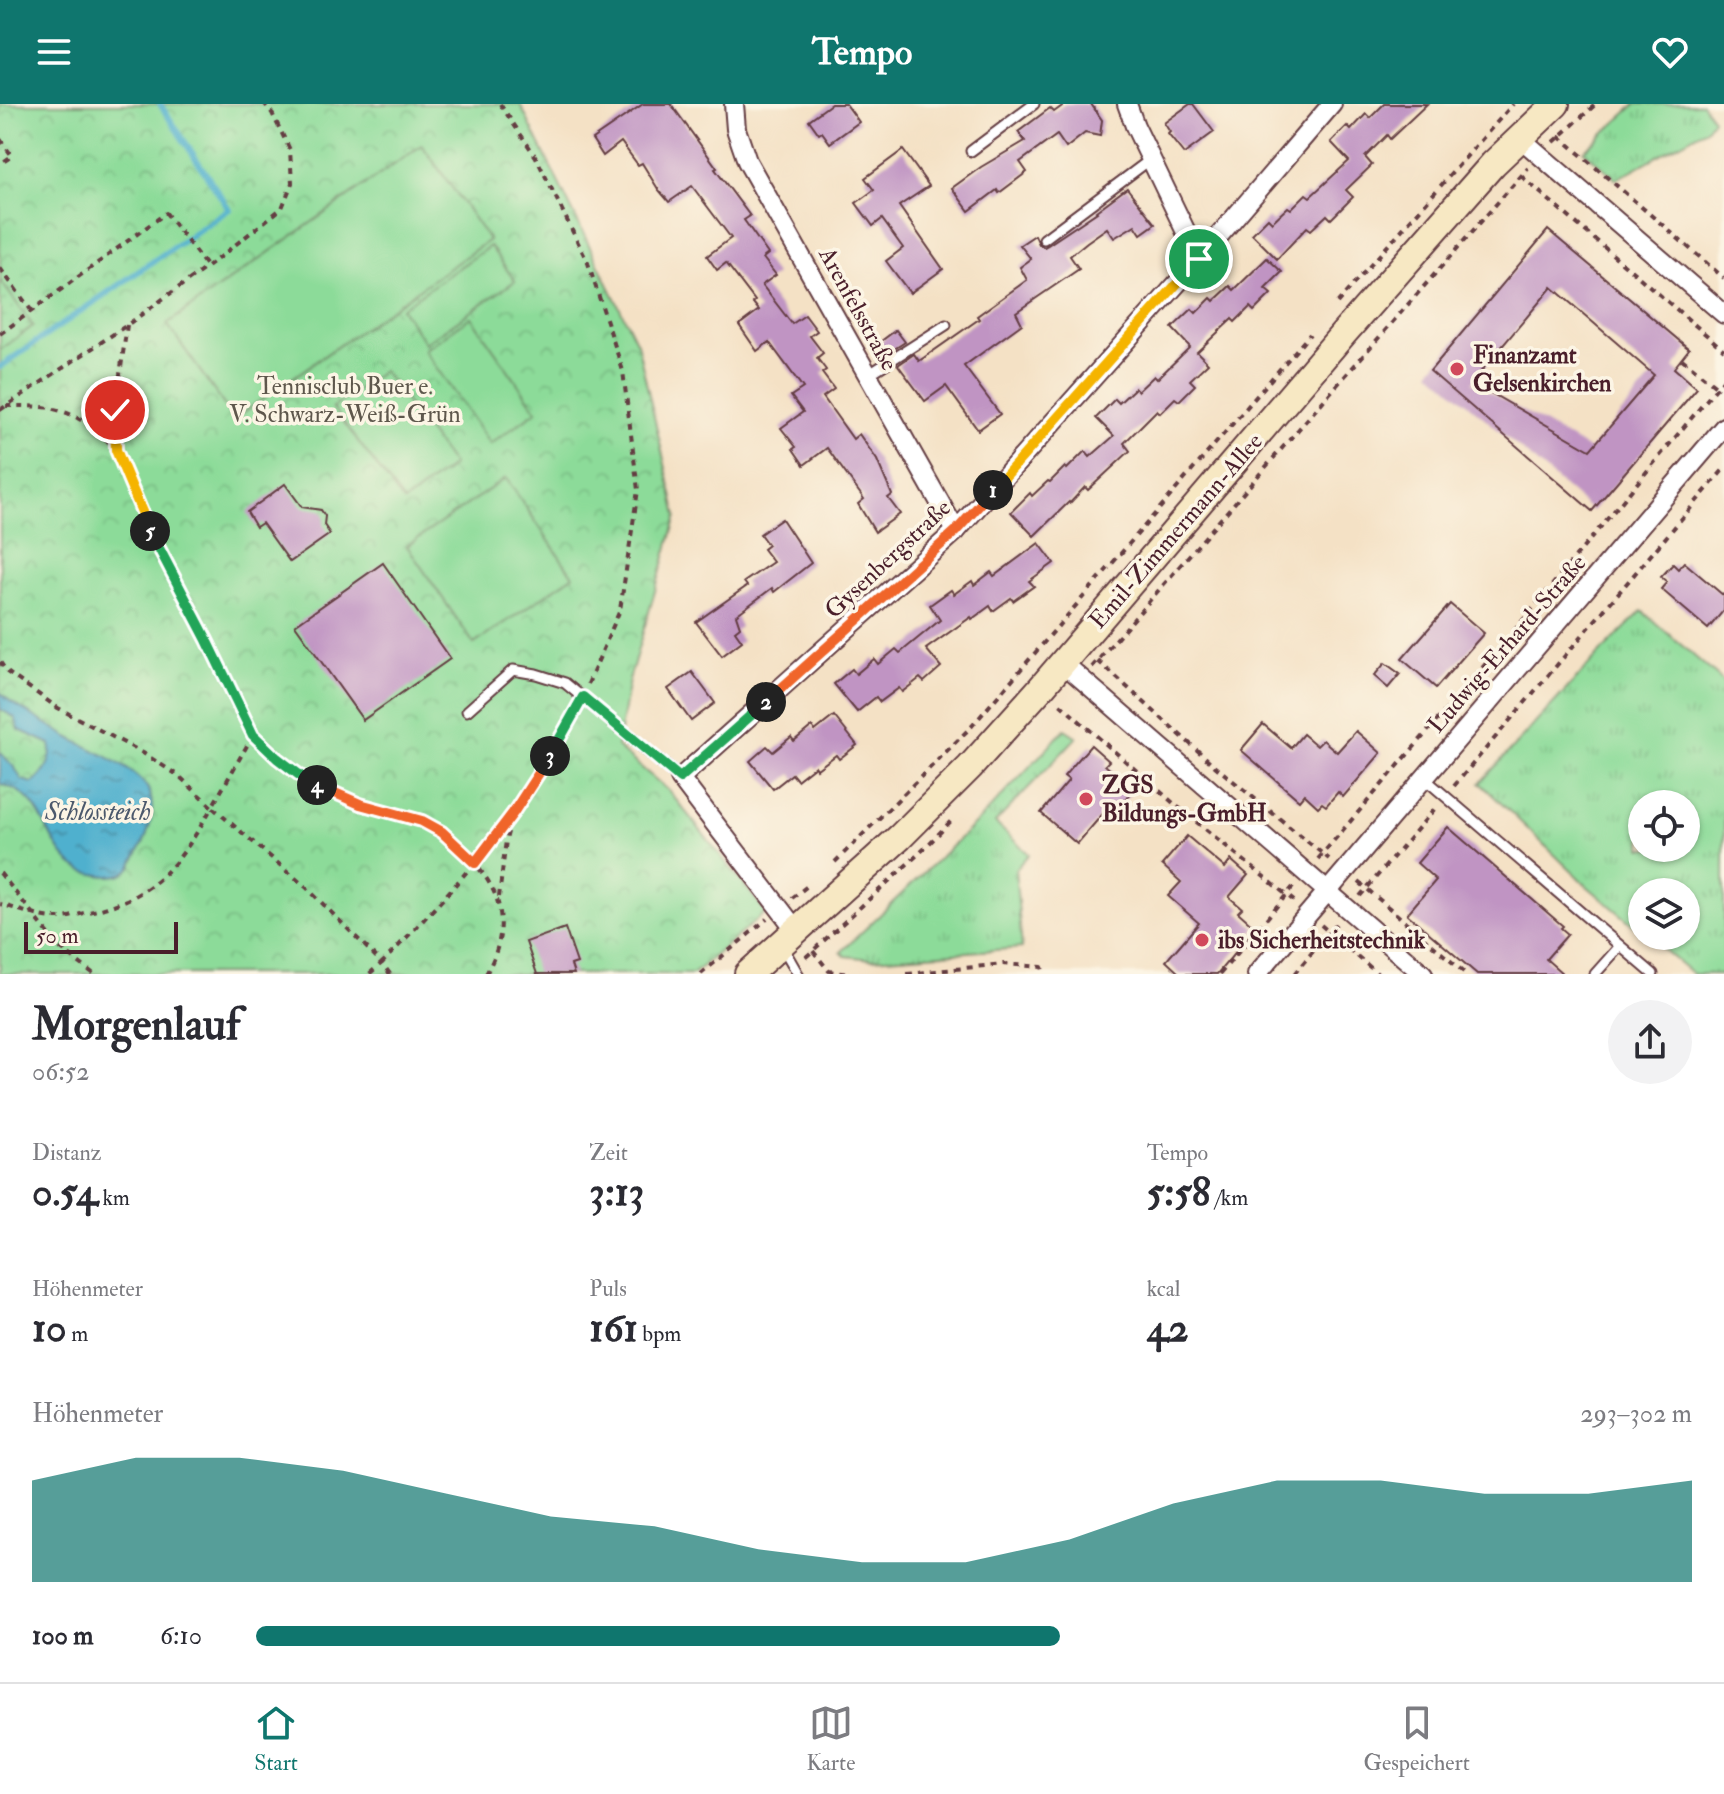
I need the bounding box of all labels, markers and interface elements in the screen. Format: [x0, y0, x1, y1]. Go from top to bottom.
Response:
icon: menu [32, 30, 76, 74]
text: Tempo [812, 30, 912, 75]
icon: heart [1648, 30, 1692, 74]
pin [1165, 225, 1233, 293]
icon: arrive [1177, 237, 1221, 281]
street label: Arenfelsstraße [811, 241, 905, 376]
place label: Finanzamt Gelsenkirchen [1473, 340, 1612, 399]
marker: Finanzamt Gelsenkirchen [1448, 360, 1466, 378]
park label: Tennisclub Buer e. V. Schwarz-Weiß-Grün [229, 371, 461, 430]
pin [81, 376, 149, 444]
icon: check [93, 388, 137, 432]
street label: Emil-Zimmermann-Allee [1082, 426, 1270, 636]
pin: 1 [973, 470, 1013, 510]
text: 1 [989, 476, 997, 504]
street label: Gysenbergstraße [818, 493, 958, 625]
pin: 5 [130, 511, 170, 551]
text: 5 [145, 517, 155, 545]
street label: Ludwig-Erhard-Straße [1421, 548, 1593, 740]
pin: 2 [746, 682, 786, 722]
text: 2 [760, 688, 772, 716]
pin: 3 [530, 736, 570, 776]
text: 3 [546, 742, 554, 770]
pin: 4 [297, 765, 337, 805]
place label: ZGS Bildungs-GmbH [1102, 770, 1267, 829]
text: 4 [311, 771, 323, 799]
marker: ZGS Bildungs-GmbH [1077, 790, 1095, 808]
map controls [1628, 790, 1700, 950]
button: locate [1628, 790, 1700, 862]
water label: Schlossteich [44, 796, 151, 828]
button: layers [1628, 878, 1700, 950]
scale bar [24, 918, 178, 954]
text: 50 m [36, 922, 78, 950]
place label: ibs Sicherheitstechnik [1217, 925, 1426, 956]
marker: ibs Sicherheitstechnik [1193, 931, 1211, 949]
text: Morgenlauf [32, 998, 240, 1053]
button: share [1608, 1000, 1692, 1084]
text: 06:52 [32, 1056, 89, 1088]
text: Distanz [32, 1139, 101, 1167]
text: Zeit [589, 1139, 628, 1167]
text: Tempo [1147, 1139, 1208, 1167]
text: 0.54 [32, 1167, 98, 1218]
text: 3:13 [589, 1167, 644, 1218]
text: 5:58 [1147, 1167, 1210, 1218]
text: km [98, 1184, 130, 1212]
text: /km [1210, 1184, 1248, 1212]
text: Höhenmeter [32, 1275, 143, 1303]
text: Puls [589, 1275, 627, 1303]
text: kcal [1147, 1275, 1180, 1303]
text: 10 [32, 1303, 67, 1354]
text: 161 [589, 1303, 638, 1354]
text: 42 [1147, 1303, 1189, 1354]
text: m [67, 1320, 88, 1348]
text: bpm [638, 1320, 681, 1348]
text: Höhenmeter [32, 1398, 163, 1430]
text: 293–302 m [1580, 1398, 1692, 1430]
text: 100 m [32, 1620, 93, 1652]
text: 6:10 [160, 1620, 202, 1652]
tab: Start [254, 1701, 298, 1777]
tab: Karte [806, 1701, 855, 1777]
tab: Gespeichert [1364, 1701, 1470, 1777]

